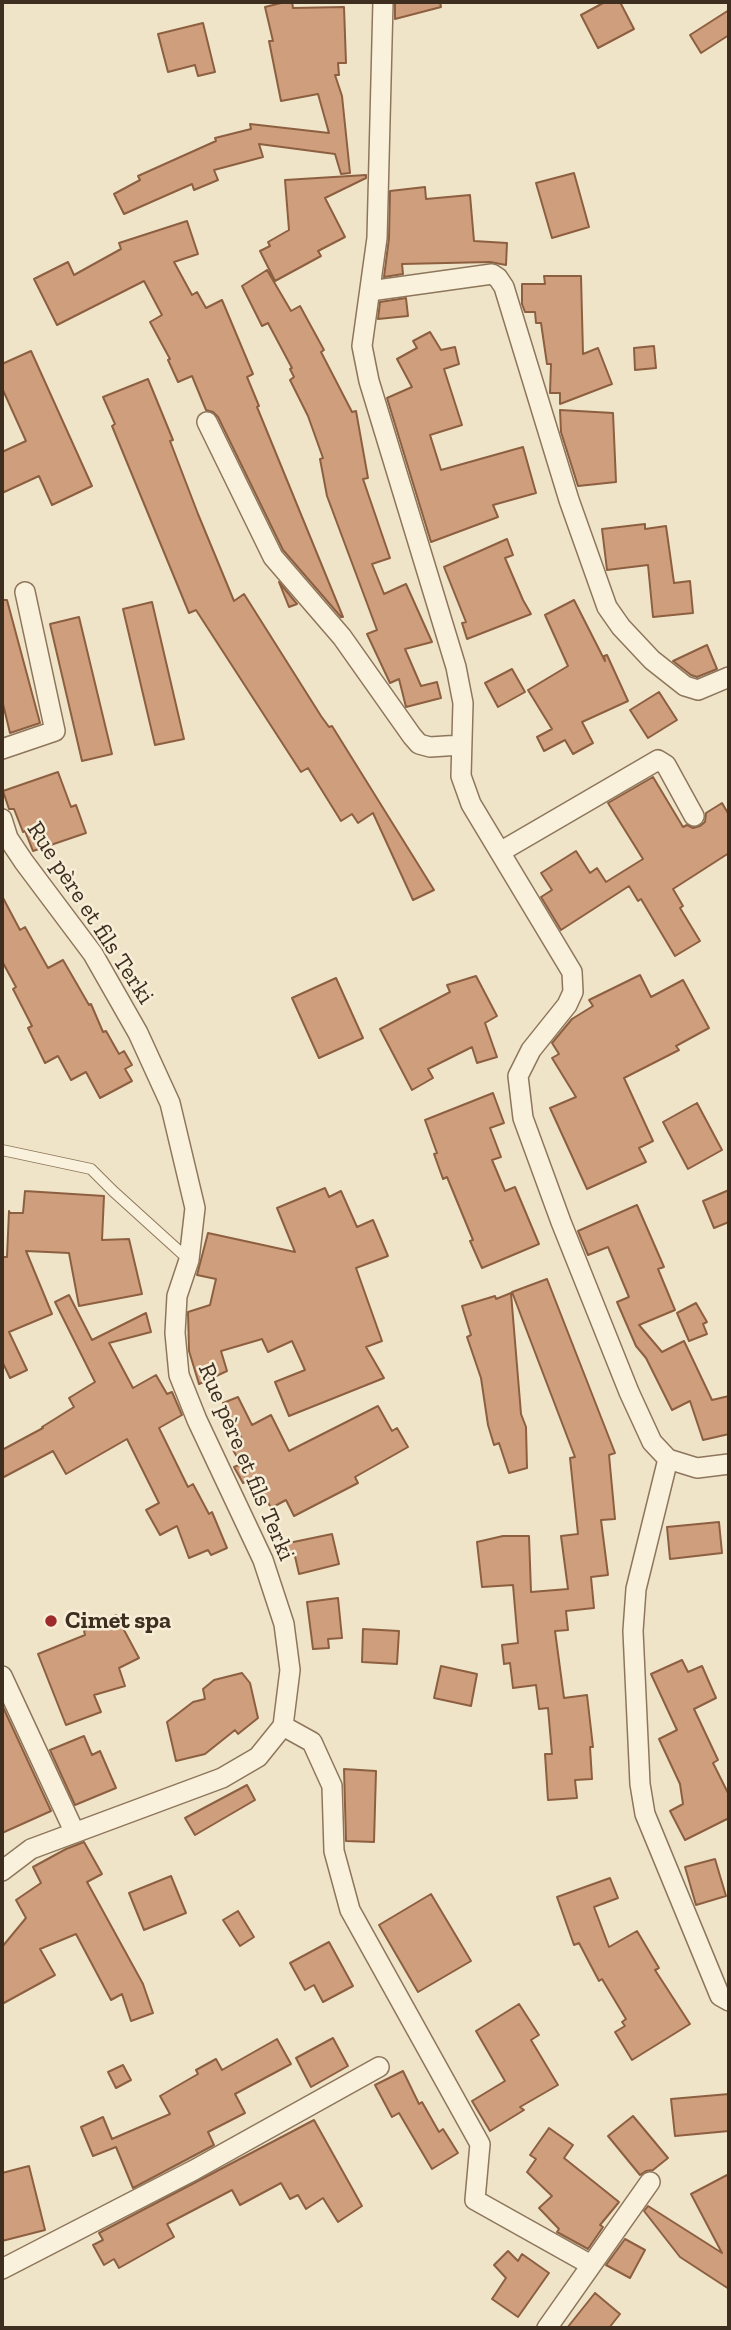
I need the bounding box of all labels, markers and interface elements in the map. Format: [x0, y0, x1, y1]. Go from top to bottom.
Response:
street label: Rue père et fils Terki [20, 816, 160, 1010]
street label: Rue père et fils Terki [191, 1359, 301, 1565]
place label: Cimet spa [65, 1607, 171, 1635]
marker: Cimet spa [43, 1613, 59, 1629]

